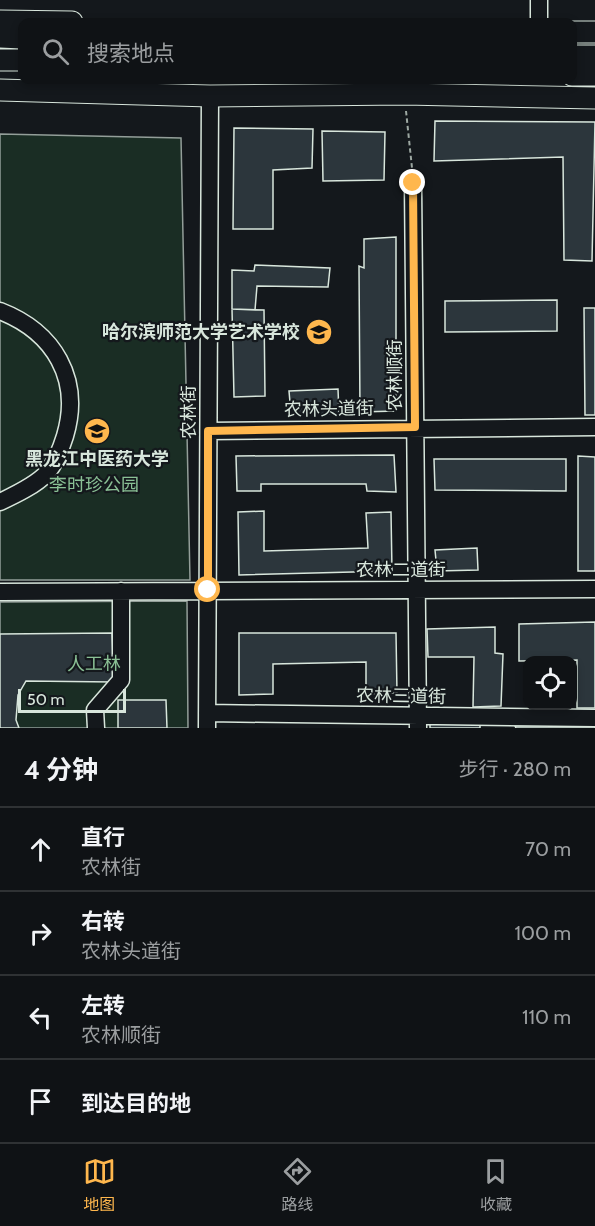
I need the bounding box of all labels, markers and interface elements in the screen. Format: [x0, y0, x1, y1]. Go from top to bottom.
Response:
search box [18, 18, 577, 84]
icon: search [39, 35, 72, 68]
text: 搜索地点 [87, 40, 175, 67]
route end [399, 169, 425, 195]
school or university icon: 哈尔滨师范大学艺术学校 [304, 317, 334, 347]
place label: 哈尔滨师范大学艺术学校 [102, 321, 300, 343]
street label: 农林顺街 [384, 339, 406, 411]
street label: 农林街 [178, 385, 200, 439]
street label: 农林头道街 [284, 397, 374, 421]
school or university icon: 黑龙江中医药大学 [82, 416, 112, 446]
place label: 黑龙江中医药大学 [25, 448, 169, 470]
park label: 李时珍公园 [49, 474, 139, 496]
street label: 农林二道街 [356, 559, 446, 581]
route start [194, 576, 220, 602]
park label: 人工林 [67, 653, 121, 675]
map controls [523, 656, 577, 710]
button: locate [523, 656, 577, 710]
street label: 农林三道街 [356, 684, 446, 708]
scale bar [18, 686, 126, 714]
text: 50 m [27, 690, 64, 709]
text: 4 分钟 [24, 754, 98, 786]
text: 步行 · 280 m [459, 757, 571, 781]
text: 直行 [81, 824, 125, 851]
icon: ahead [24, 833, 57, 866]
text: 70 m [525, 837, 571, 861]
text: 农林街 [81, 855, 141, 879]
text: 右转 [81, 908, 125, 935]
icon: right [24, 917, 57, 950]
text: 100 m [515, 921, 571, 945]
text: 农林头道街 [81, 939, 181, 963]
text: 左转 [81, 992, 125, 1019]
icon: left [24, 1001, 57, 1034]
text: 110 m [522, 1005, 571, 1029]
text: 农林顺街 [81, 1023, 161, 1047]
icon: arrive [24, 1085, 57, 1118]
text: 到达目的地 [81, 1090, 191, 1117]
tab: 地图 [83, 1155, 116, 1215]
tab: 路线 [281, 1155, 314, 1215]
tab: 收藏 [479, 1155, 512, 1215]

